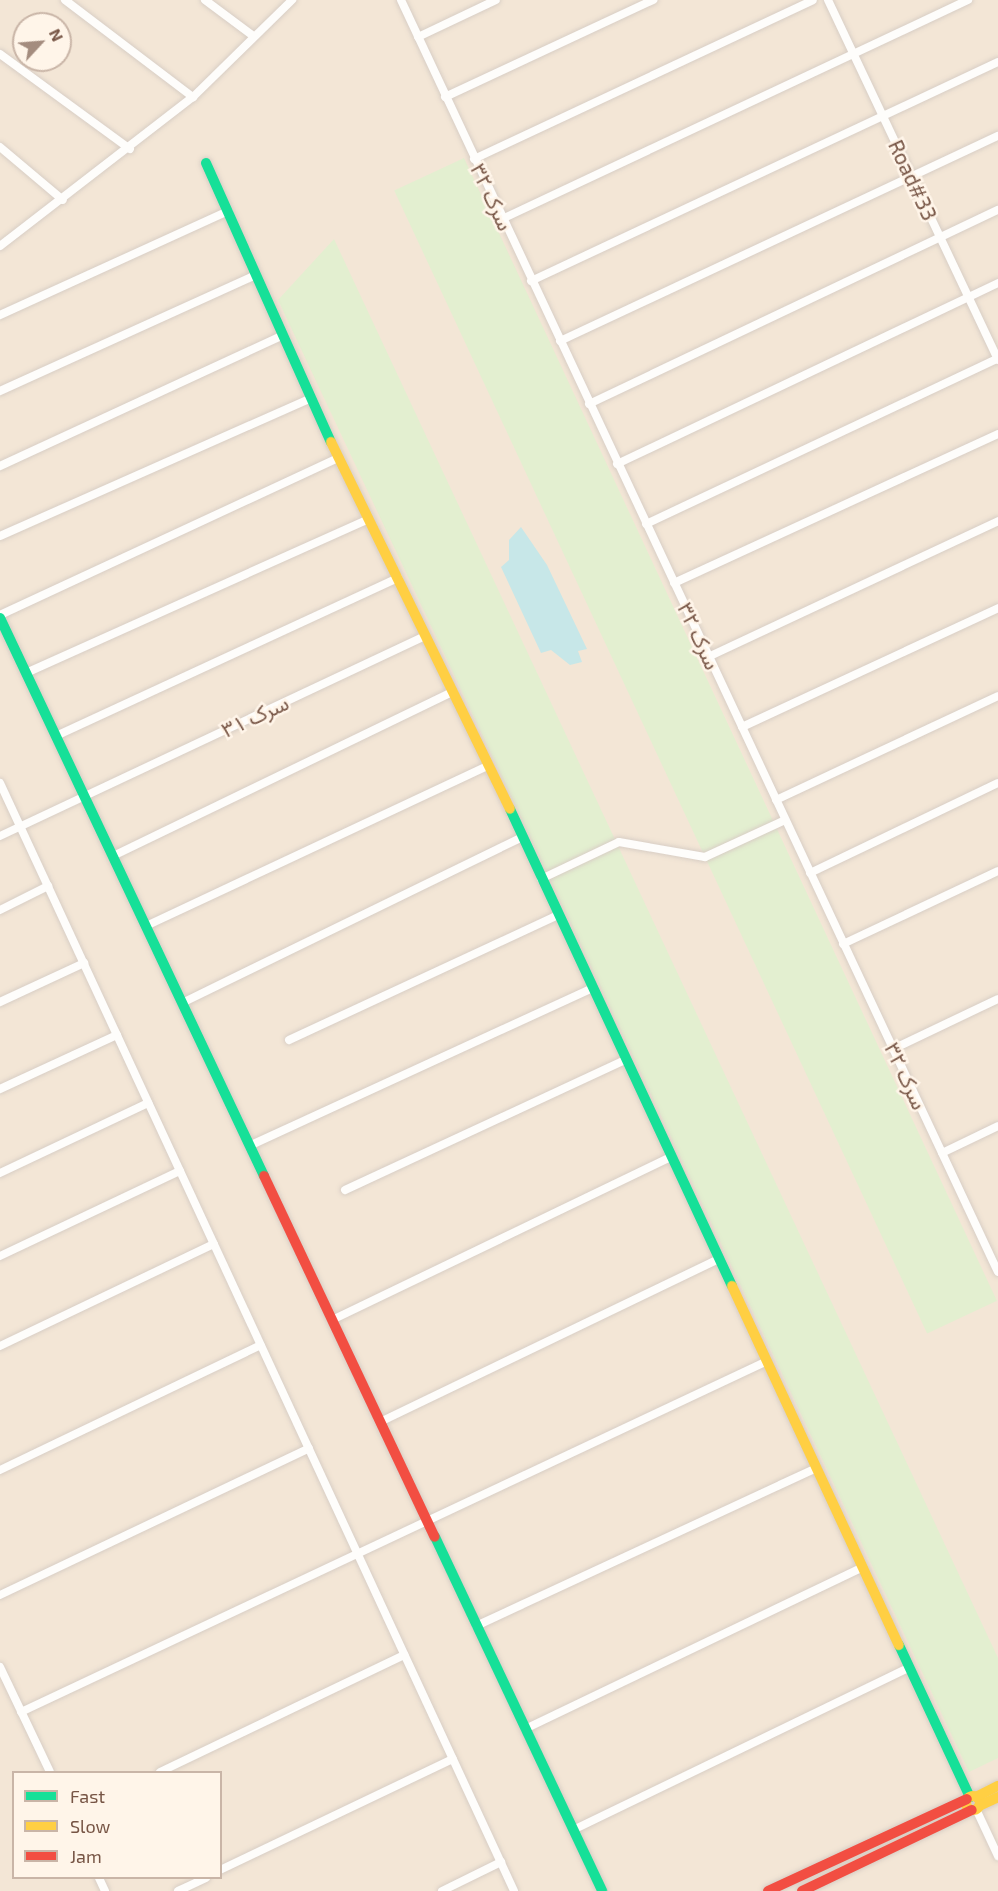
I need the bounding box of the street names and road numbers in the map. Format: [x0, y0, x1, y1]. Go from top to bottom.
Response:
street label: Road#33 [883, 136, 943, 224]
street label: سرک ۳۲ [466, 159, 518, 235]
street label: سرک ۳۲ [673, 598, 725, 674]
street label: سرک ۳۱ [217, 690, 293, 742]
street label: سرک ۳۲ [880, 1038, 932, 1114]

